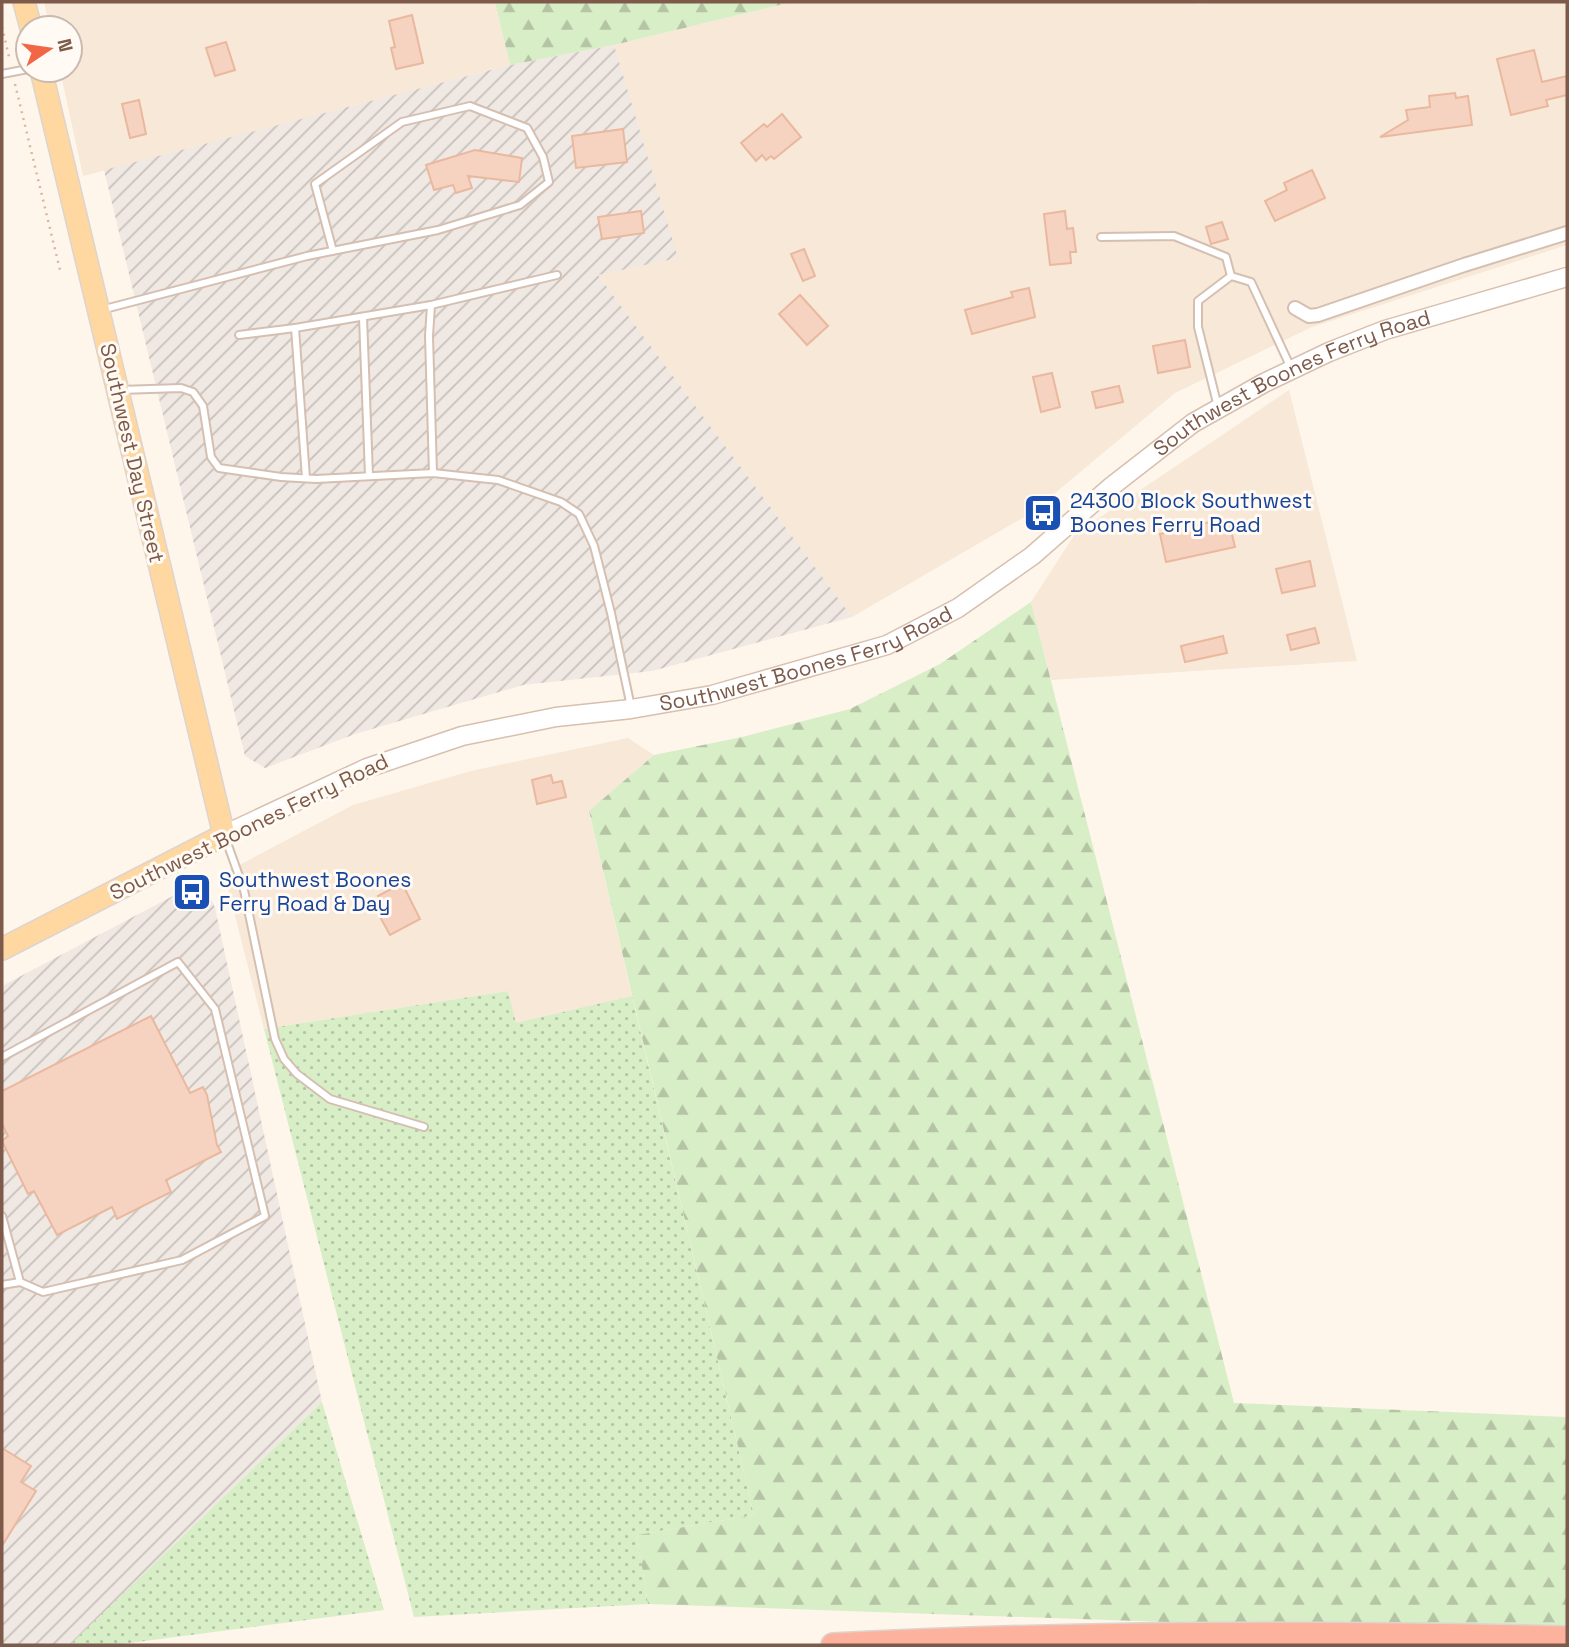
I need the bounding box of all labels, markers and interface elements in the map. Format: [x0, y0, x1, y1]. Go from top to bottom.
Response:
north arrow [14, 14, 84, 84]
text: N [51, 36, 79, 54]
street label: Southwest Boones Ferry Road [1148, 303, 1434, 462]
street label: Southwest Day Street [94, 341, 171, 565]
place label: 24300 Block Southwest Boones Ferry Road [1070, 487, 1312, 538]
bus stop icon: 24300 Block Southwest Boones Ferry Road [1022, 492, 1064, 534]
street label: Southwest Boones Ferry Road [657, 599, 957, 717]
street label: Southwest Boones Ferry Road [105, 747, 393, 906]
place label: Southwest Boones Ferry Road & Day [219, 866, 411, 917]
bus stop icon: Southwest Boones Ferry Road & Day [171, 871, 213, 913]

